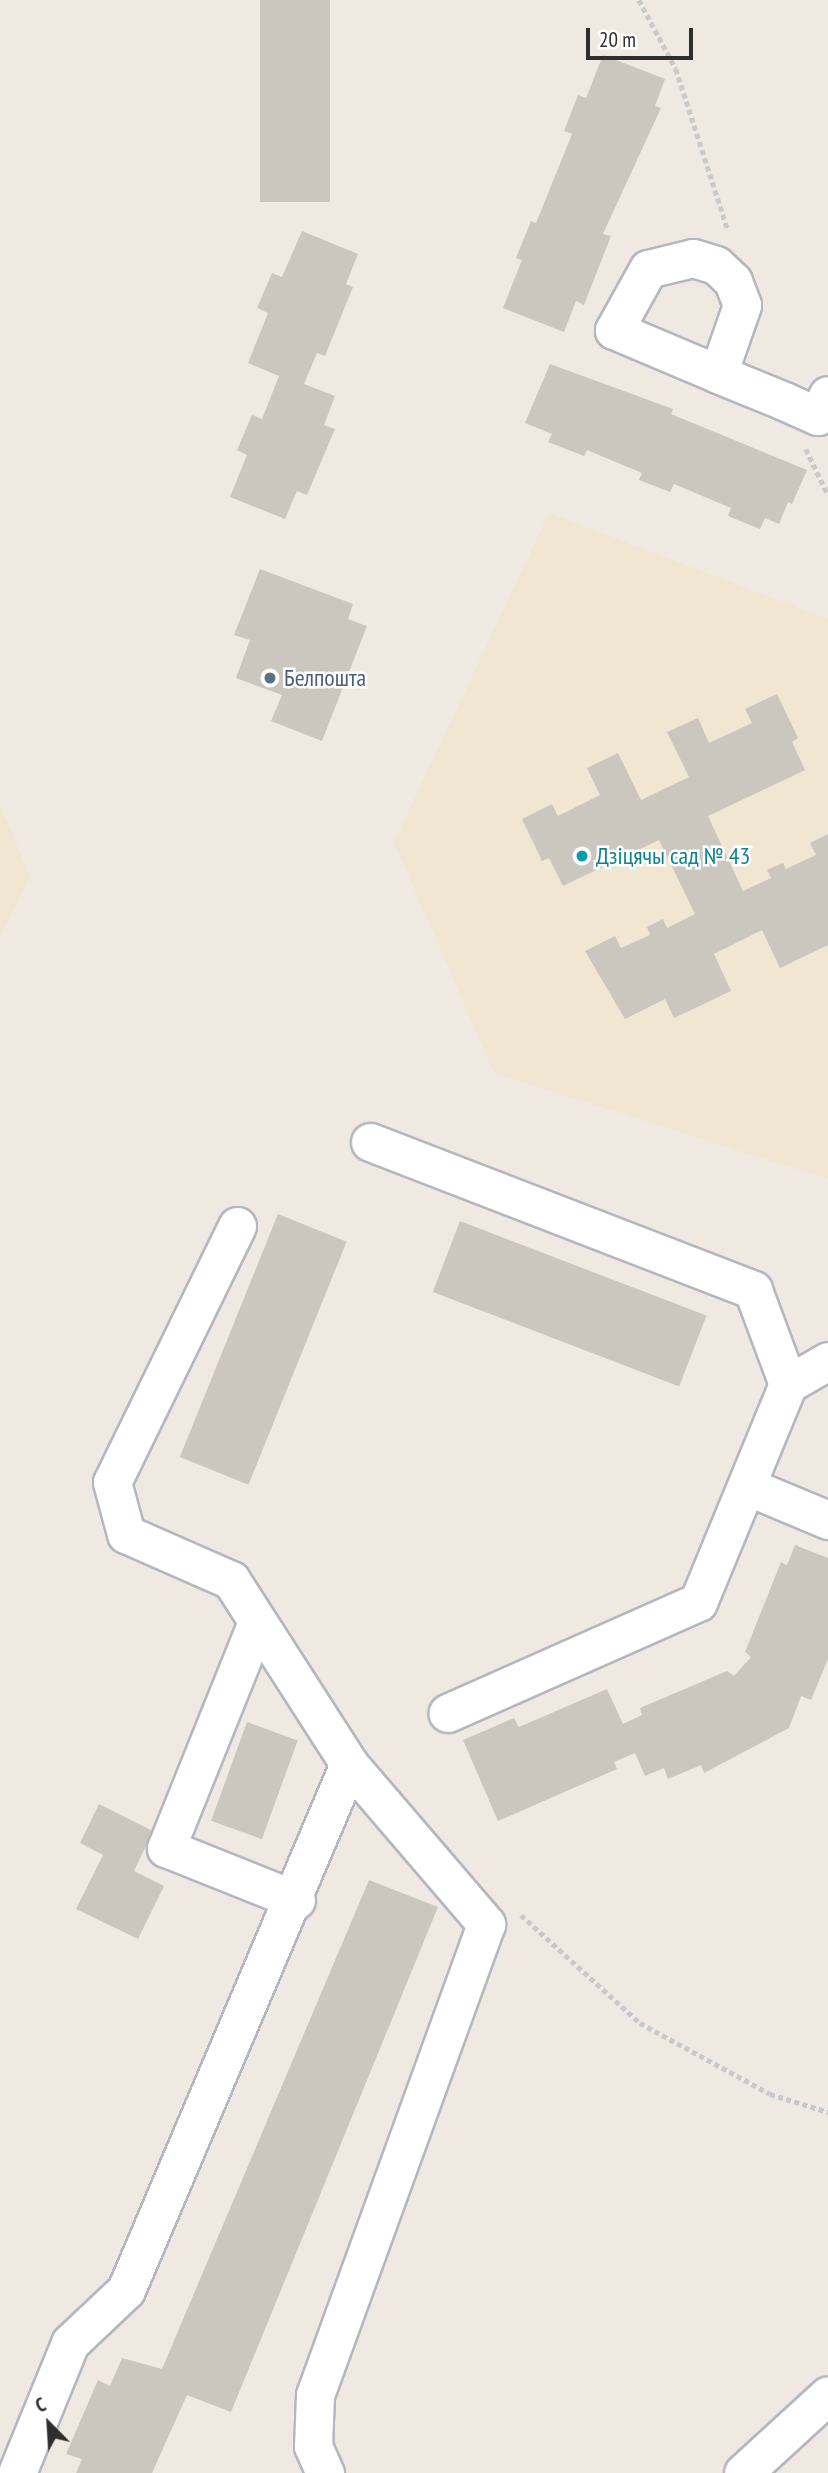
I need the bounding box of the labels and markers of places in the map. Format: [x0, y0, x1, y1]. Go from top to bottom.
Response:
place label: Белпошта [284, 664, 366, 692]
marker: Белпошта [262, 670, 278, 686]
place label: Дзіцячы сад № 43 [596, 842, 750, 870]
marker: Дзіцячы сад № 43 [574, 848, 590, 864]

